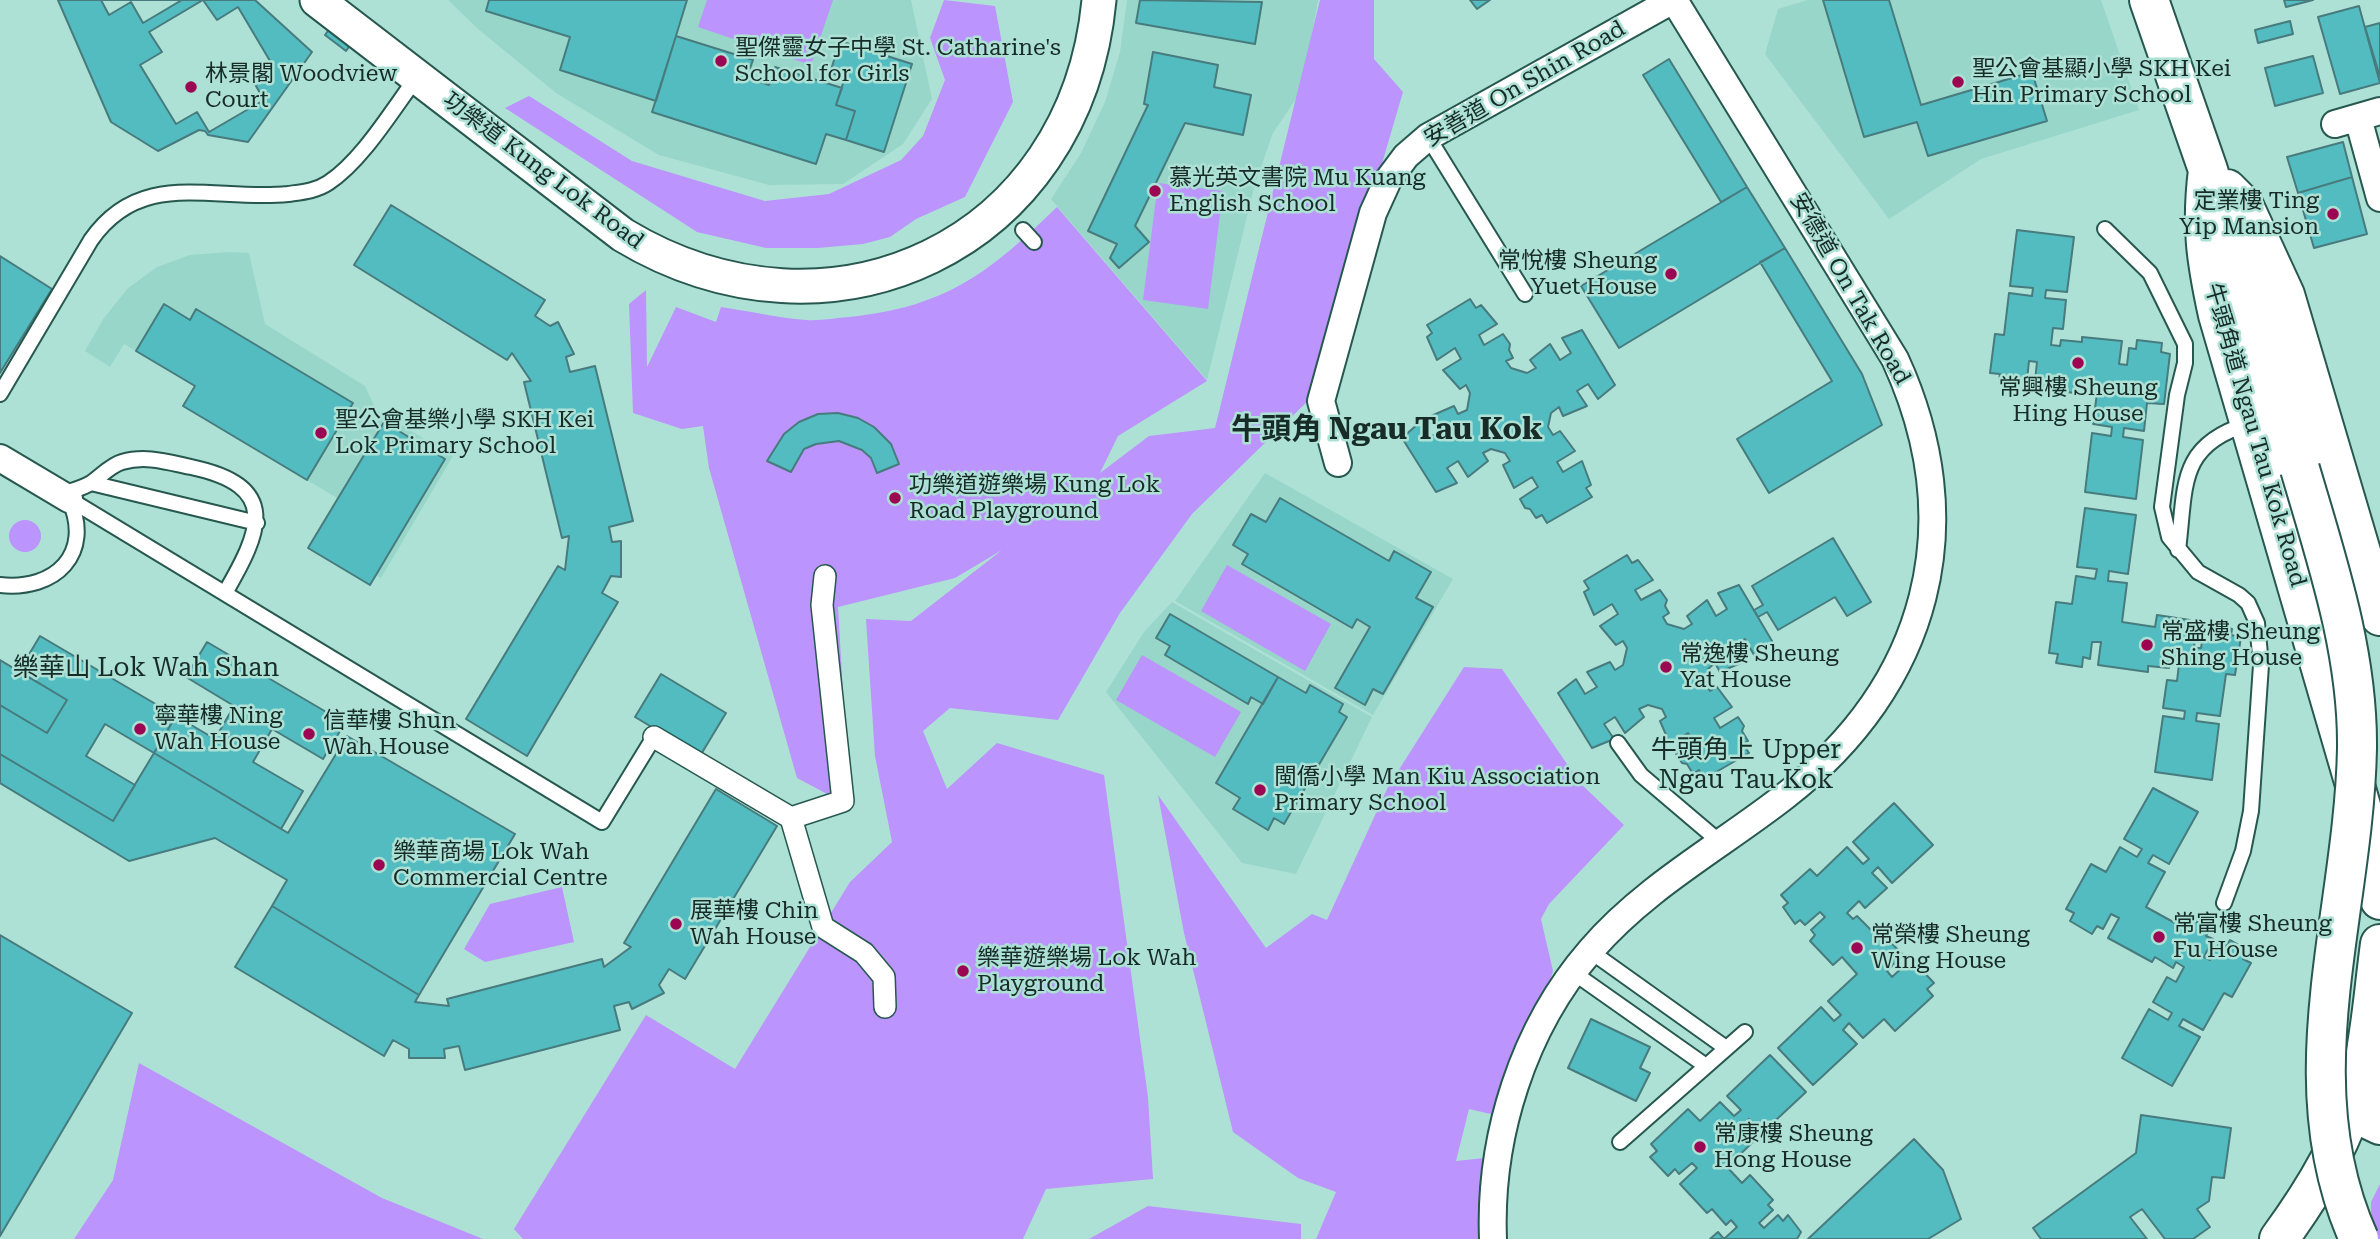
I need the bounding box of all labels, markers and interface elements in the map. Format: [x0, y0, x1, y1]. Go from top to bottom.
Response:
street label: 安善道 On Shin Road [1420, 15, 1630, 153]
place label: 聖傑靈女子中學 St. Catharine's School for Girls [735, 34, 1061, 88]
marker: 聖傑靈女子中學 St. Catharine's School for Girls [713, 53, 729, 69]
place label: 聖公會基顯小學 SKH Kei Hin Primary School [1972, 55, 2231, 109]
place label: 林景閣 Woodview Court [205, 60, 397, 114]
marker: 聖公會基顯小學 SKH Kei Hin Primary School [1950, 74, 1966, 90]
marker: 林景閣 Woodview Court [183, 79, 199, 95]
street label: 功樂道 Kung Lok Road [437, 86, 649, 256]
place label: 慕光英文書院 Mu Kuang English School [1169, 164, 1426, 218]
marker: 慕光英文書院 Mu Kuang English School [1147, 183, 1163, 199]
place label: 定業樓 Ting Yip Mansion [2179, 187, 2319, 241]
street label: 安德道 On Tak Road [1784, 188, 1916, 390]
marker: 定業樓 Ting Yip Mansion [2325, 206, 2341, 222]
place label: 常悅樓 Sheung Yuet House [1498, 247, 1657, 301]
marker: 常悅樓 Sheung Yuet House [1663, 266, 1679, 282]
street label: 牛頭角道 Ngau Tau Kok Road [2198, 280, 2312, 590]
marker: 常興樓 Sheung Hing House [2070, 355, 2086, 371]
place label: 常興樓 Sheung Hing House [1999, 374, 2157, 428]
place label: 聖公會基樂小學 SKH Kei Lok Primary School [335, 406, 594, 460]
district label: 牛頭角 Ngau Tau Kok [1231, 412, 1543, 448]
marker: 聖公會基樂小學 SKH Kei Lok Primary School [313, 425, 329, 441]
place label: 功樂道遊樂場 Kung Lok Road Playground [909, 471, 1160, 525]
marker: 功樂道遊樂場 Kung Lok Road Playground [887, 490, 903, 506]
place label: 常盛樓 Sheung Shing House [2161, 618, 2320, 672]
marker: 常盛樓 Sheung Shing House [2139, 637, 2155, 653]
place label: 常逸樓 Sheung Yat House [1680, 640, 1839, 694]
district label: 樂華山 Lok Wah Shan [13, 652, 279, 684]
marker: 常逸樓 Sheung Yat House [1658, 659, 1674, 675]
place label: 寧華樓 Ning Wah House [154, 702, 282, 756]
place label: 信華樓 Shun Wah House [323, 707, 456, 761]
marker: 寧華樓 Ning Wah House [132, 721, 148, 737]
marker: 信華樓 Shun Wah House [301, 726, 317, 742]
district label: 牛頭角上 Upper Ngau Tau Kok [1648, 734, 1844, 796]
place label: 閩僑小學 Man Kiu Association Primary School [1274, 763, 1600, 817]
marker: 閩僑小學 Man Kiu Association Primary School [1252, 782, 1268, 798]
place label: 樂華商場 Lok Wah Commercial Centre [393, 838, 608, 892]
marker: 樂華商場 Lok Wah Commercial Centre [371, 857, 387, 873]
place label: 展華樓 Chin Wah House [690, 897, 818, 951]
place label: 常富樓 Sheung Fu House [2173, 910, 2332, 964]
marker: 展華樓 Chin Wah House [668, 916, 684, 932]
place label: 常榮樓 Sheung Wing House [1871, 921, 2030, 975]
marker: 常富樓 Sheung Fu House [2151, 929, 2167, 945]
marker: 常榮樓 Sheung Wing House [1849, 940, 1865, 956]
place label: 樂華遊樂場 Lok Wah Playground [977, 944, 1196, 998]
marker: 樂華遊樂場 Lok Wah Playground [955, 963, 971, 979]
place label: 常康樓 Sheung Hong House [1714, 1120, 1873, 1174]
marker: 常康樓 Sheung Hong House [1692, 1139, 1708, 1155]

